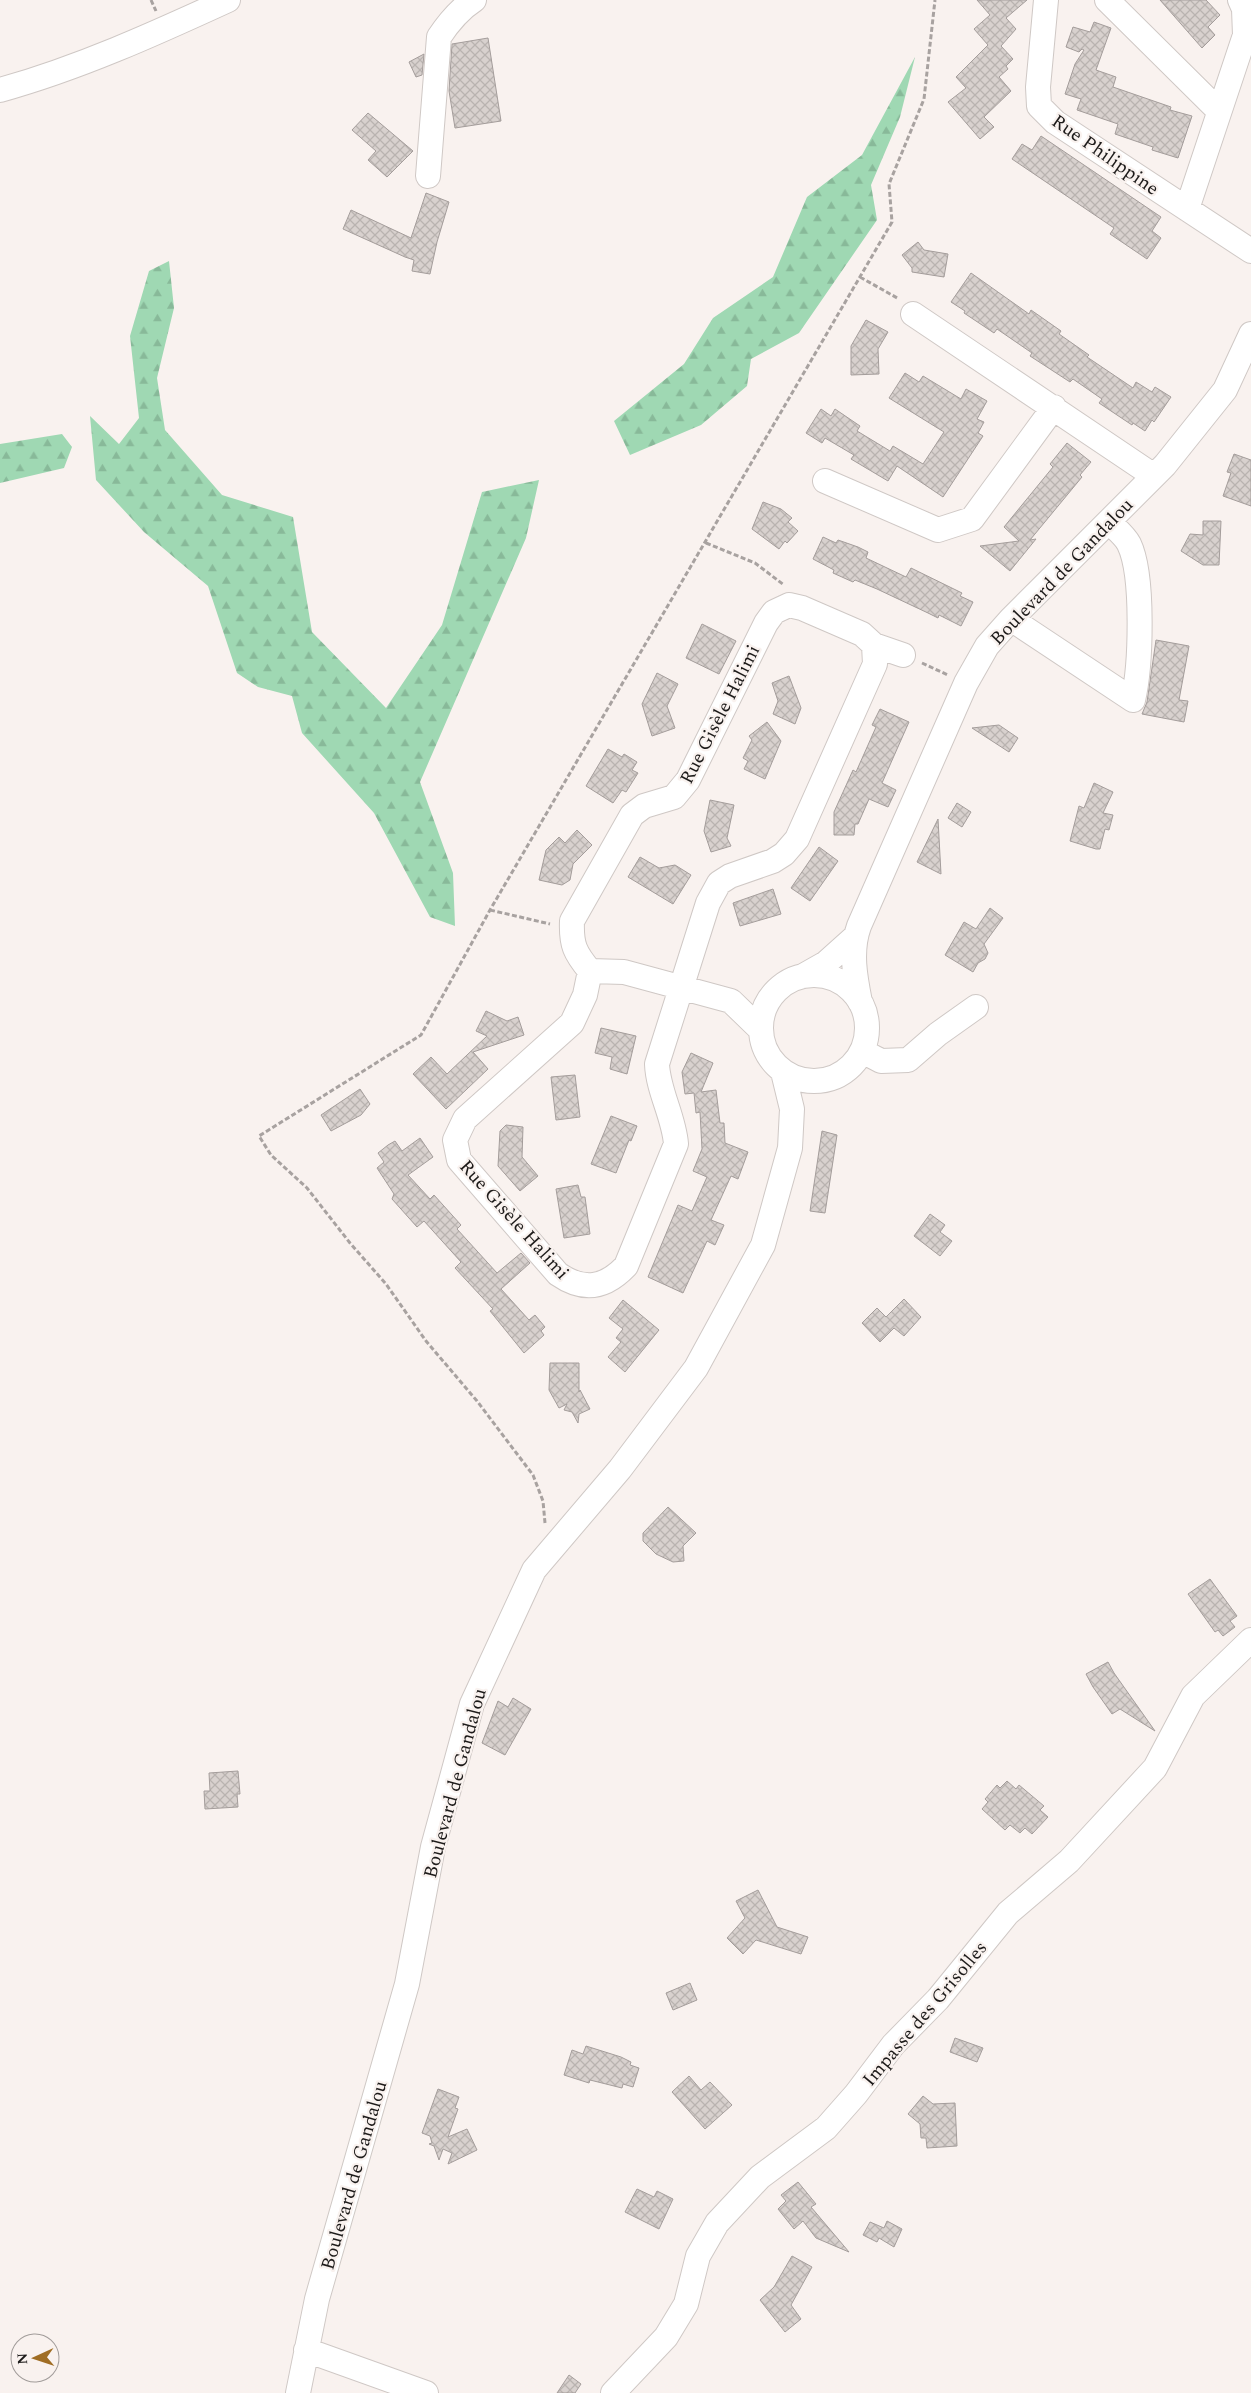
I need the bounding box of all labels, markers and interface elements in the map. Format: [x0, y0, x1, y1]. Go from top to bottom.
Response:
street label: Rue Philippine [1045, 107, 1165, 203]
street label: Boulevard de Gandalou [984, 491, 1141, 652]
street label: Rue Gisèle Halimi [673, 640, 768, 789]
street label: Rue Gisèle Halimi [452, 1153, 576, 1287]
street label: Boulevard de Gandalou [416, 1685, 495, 1882]
street label: Impasse des Grisolles [856, 1935, 995, 2093]
street label: Boulevard de Gandalou [314, 2077, 395, 2273]
north arrow [10, 2333, 60, 2383]
text: N [12, 2352, 33, 2365]

